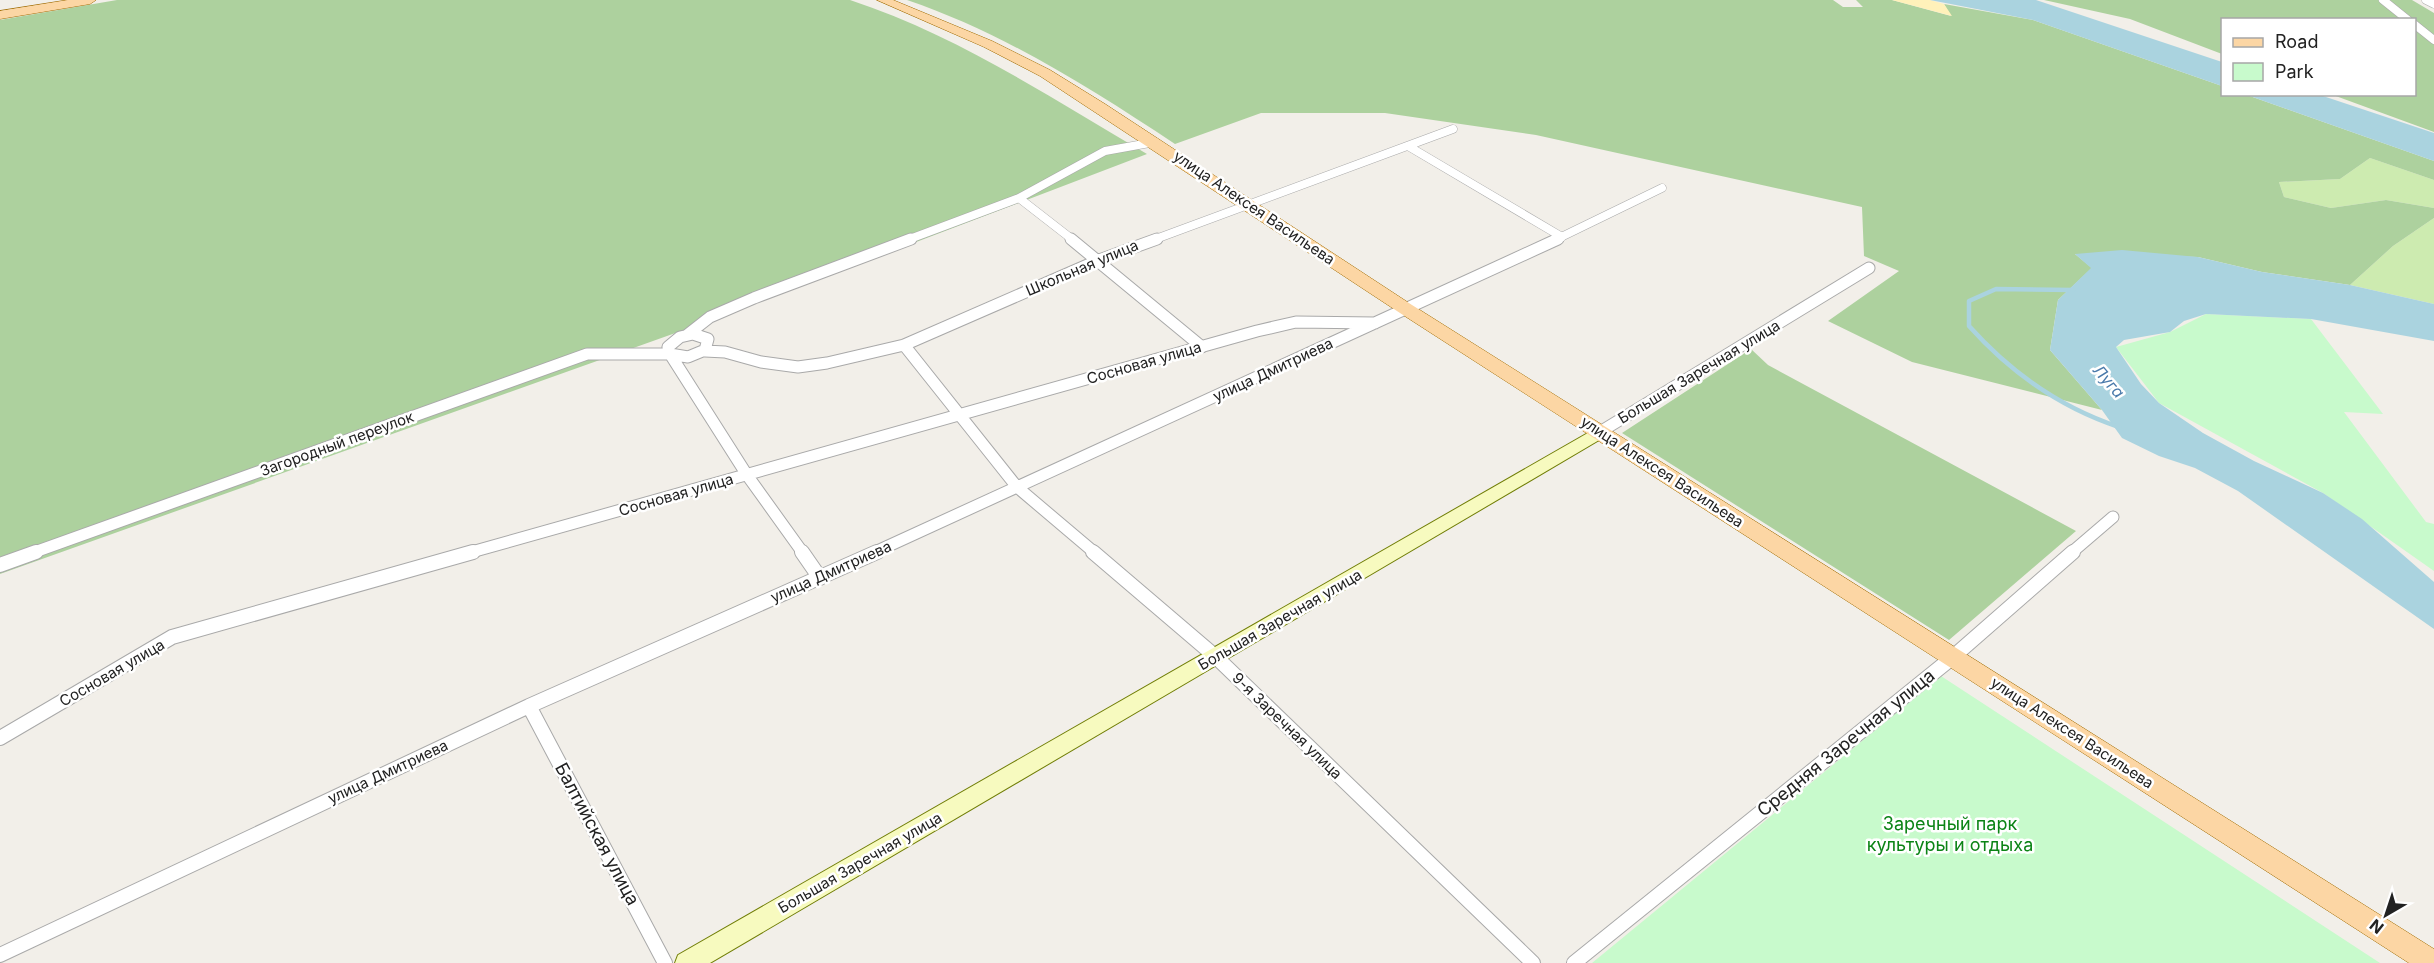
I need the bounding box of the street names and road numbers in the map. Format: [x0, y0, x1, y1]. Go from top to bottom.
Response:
street label: улица Алексея Васильева [1170, 146, 1339, 269]
street label: Школьная улица [1023, 235, 1141, 300]
street label: Большая Заречная улица [1614, 316, 1783, 428]
street label: улица Дмитриева [1210, 333, 1336, 406]
street label: Сосновая улица [1084, 337, 1203, 388]
street label: Загородный переулок [257, 407, 416, 480]
street label: улица Алексея Васильева [1577, 412, 1747, 531]
street label: Сосновая улица [616, 469, 735, 520]
street label: улица Дмитриева [767, 536, 894, 607]
street label: Большая Заречная улица [1195, 565, 1365, 674]
street label: Сосновая улица [56, 635, 168, 710]
street label: Средняя Заречная улица [1753, 665, 1939, 821]
street label: 9-я Заречная улица [1228, 668, 1346, 783]
street label: улица Алексея Васильева [1987, 673, 2157, 792]
street label: улица Дмитриева [325, 735, 451, 808]
street label: Балтийская улица [551, 759, 644, 909]
street label: Большая Заречная улица [775, 808, 945, 917]

